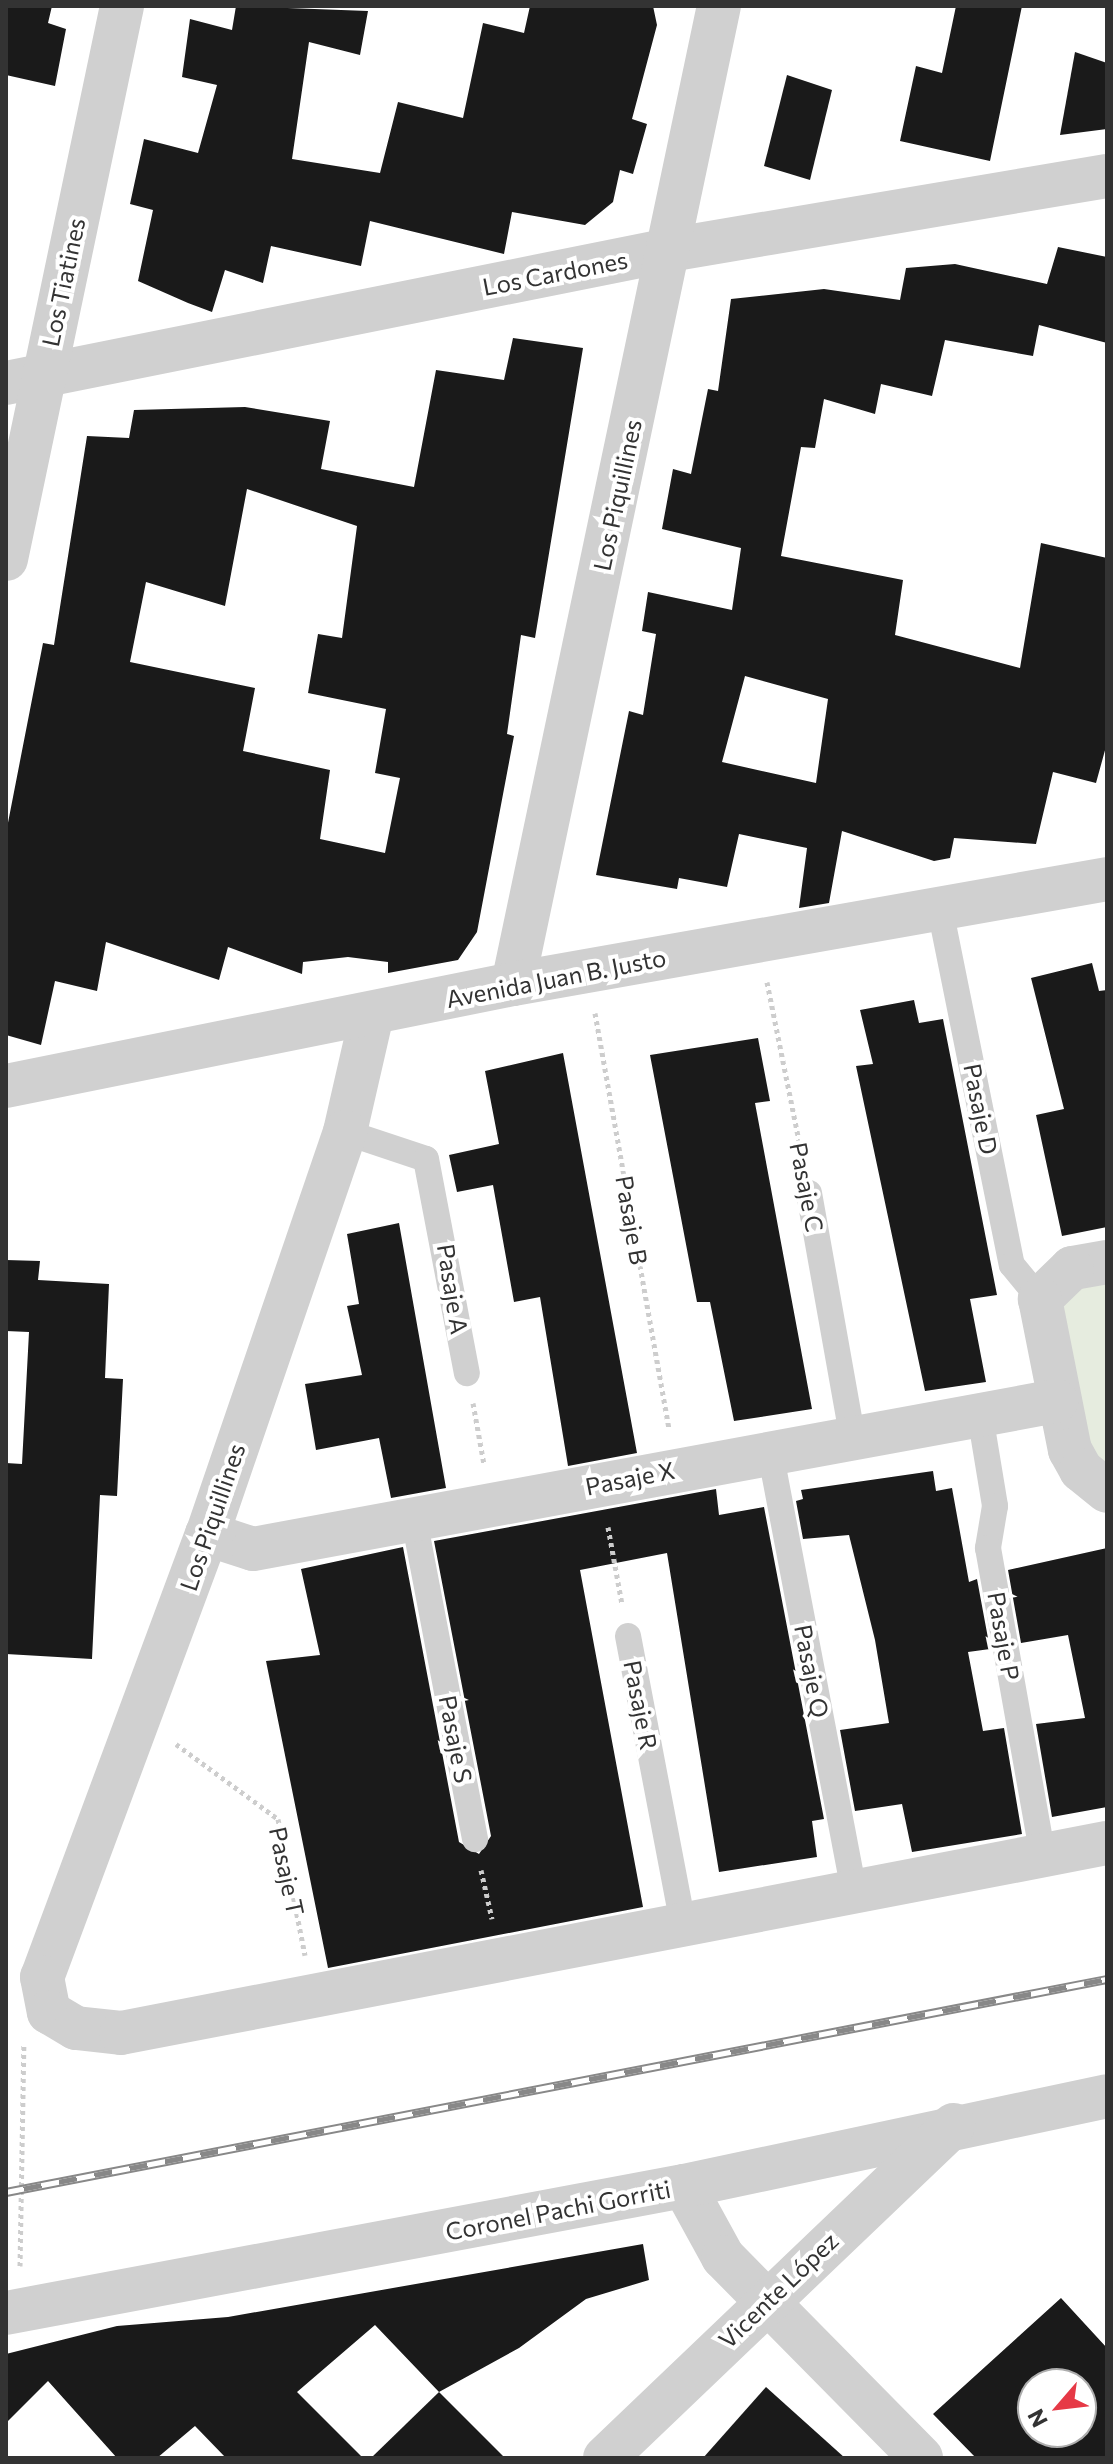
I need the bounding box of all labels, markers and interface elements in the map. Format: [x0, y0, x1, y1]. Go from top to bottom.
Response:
street label: Los Tiatines [35, 215, 91, 349]
street label: Los Cardones [480, 245, 630, 301]
street label: Los Piquillines [587, 417, 647, 573]
street label: Avenida Juan B. Justo [444, 943, 668, 1013]
street label: Pasaje D [958, 1061, 1004, 1157]
street label: Pasaje C [784, 1140, 830, 1234]
street label: Pasaje B [610, 1173, 654, 1267]
street label: Pasaje A [432, 1242, 474, 1336]
street label: Los Piquillines [173, 1440, 251, 1594]
street label: Pasaje X [583, 1455, 677, 1501]
street label: Pasaje P [982, 1589, 1026, 1683]
street label: Pasaje Q [789, 1622, 835, 1720]
street label: Pasaje R [618, 1658, 664, 1752]
street label: Pasaje S [433, 1693, 479, 1785]
street label: Pasaje T [264, 1824, 310, 1918]
street label: Coronel Pachi Gorriti [443, 2174, 673, 2246]
street label: Vicente López [712, 2226, 844, 2354]
north arrow [1017, 2368, 1097, 2448]
text: N [1021, 2405, 1053, 2432]

